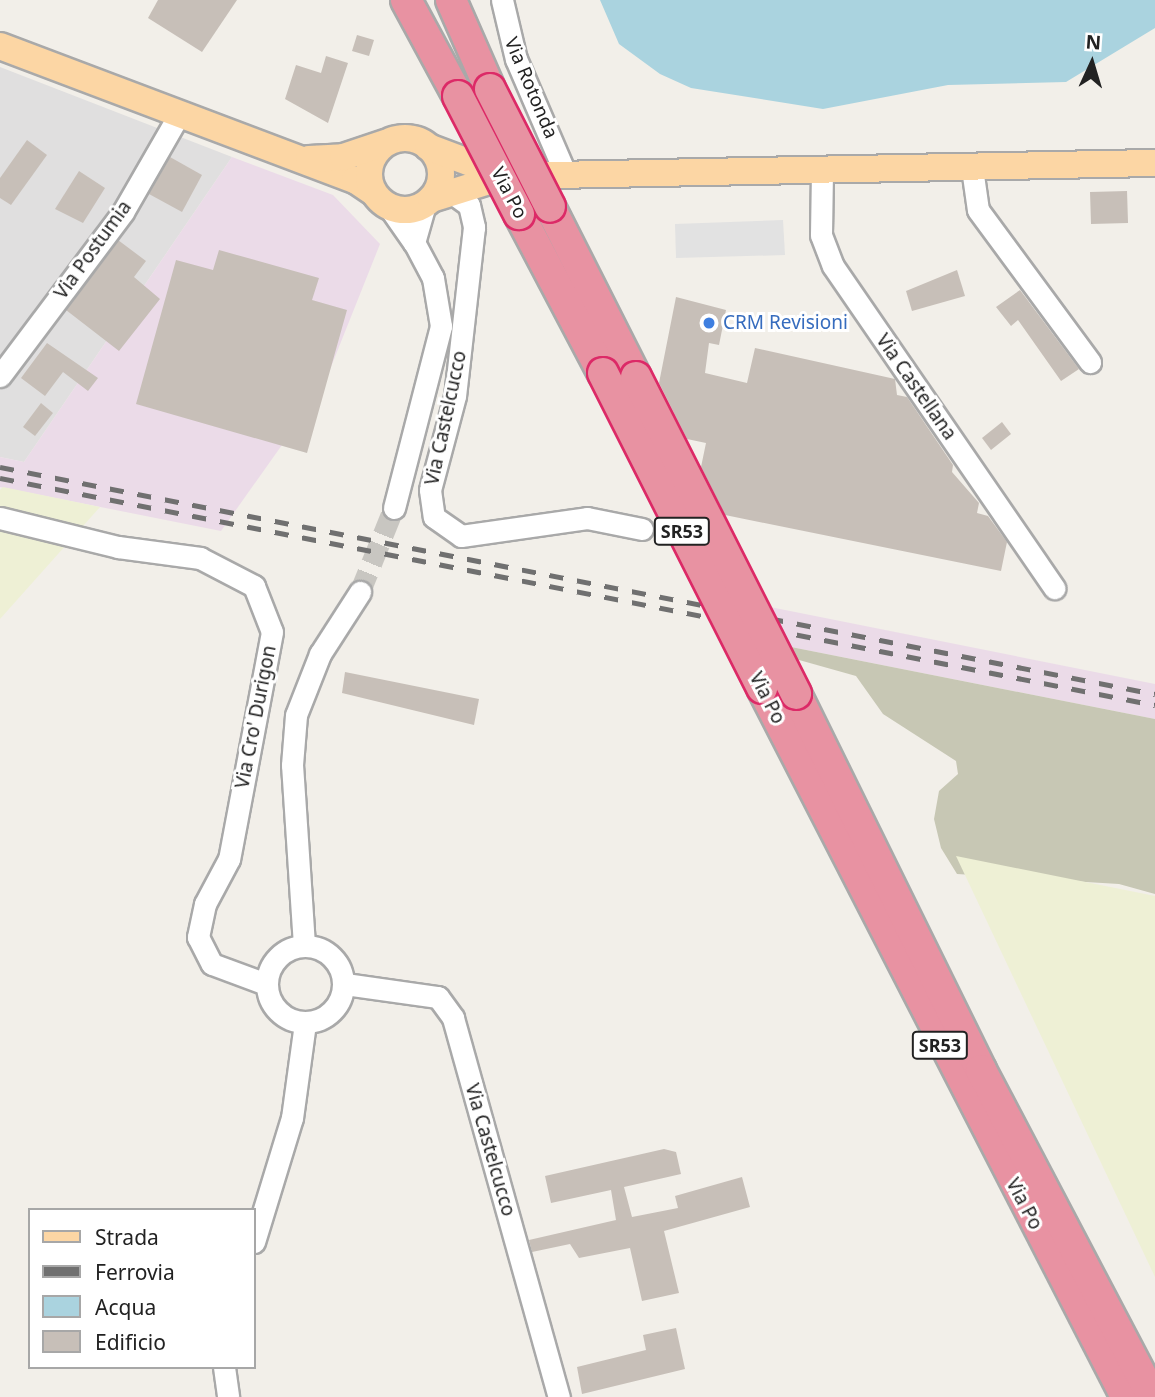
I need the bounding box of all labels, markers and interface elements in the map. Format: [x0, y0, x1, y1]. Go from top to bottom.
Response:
north arrow [1057, 28, 1127, 98]
text: N [1085, 29, 1102, 56]
street label: Via Rotonda [499, 34, 563, 142]
street label: Via Po [486, 163, 532, 223]
street label: Via Postumia [50, 196, 136, 304]
place label: CRM Revisioni [723, 312, 848, 334]
marker: CRM Revisioni [701, 315, 717, 331]
street label: Via Castellana [871, 330, 961, 444]
street label: Via Castelcucco [421, 349, 471, 487]
road number: SR53 [652, 516, 712, 546]
street label: Via Cro' Durigon [231, 644, 281, 790]
street label: Via Po [744, 668, 790, 728]
road number: SR53 [910, 1030, 970, 1060]
street label: Via Castelcucco [460, 1081, 520, 1219]
street label: Via Po [1001, 1174, 1047, 1234]
legend [28, 1208, 256, 1369]
text: Strada [95, 1223, 159, 1251]
text: Ferrovia [95, 1258, 175, 1286]
text: Acqua [95, 1293, 156, 1321]
text: Edificio [95, 1328, 166, 1356]

